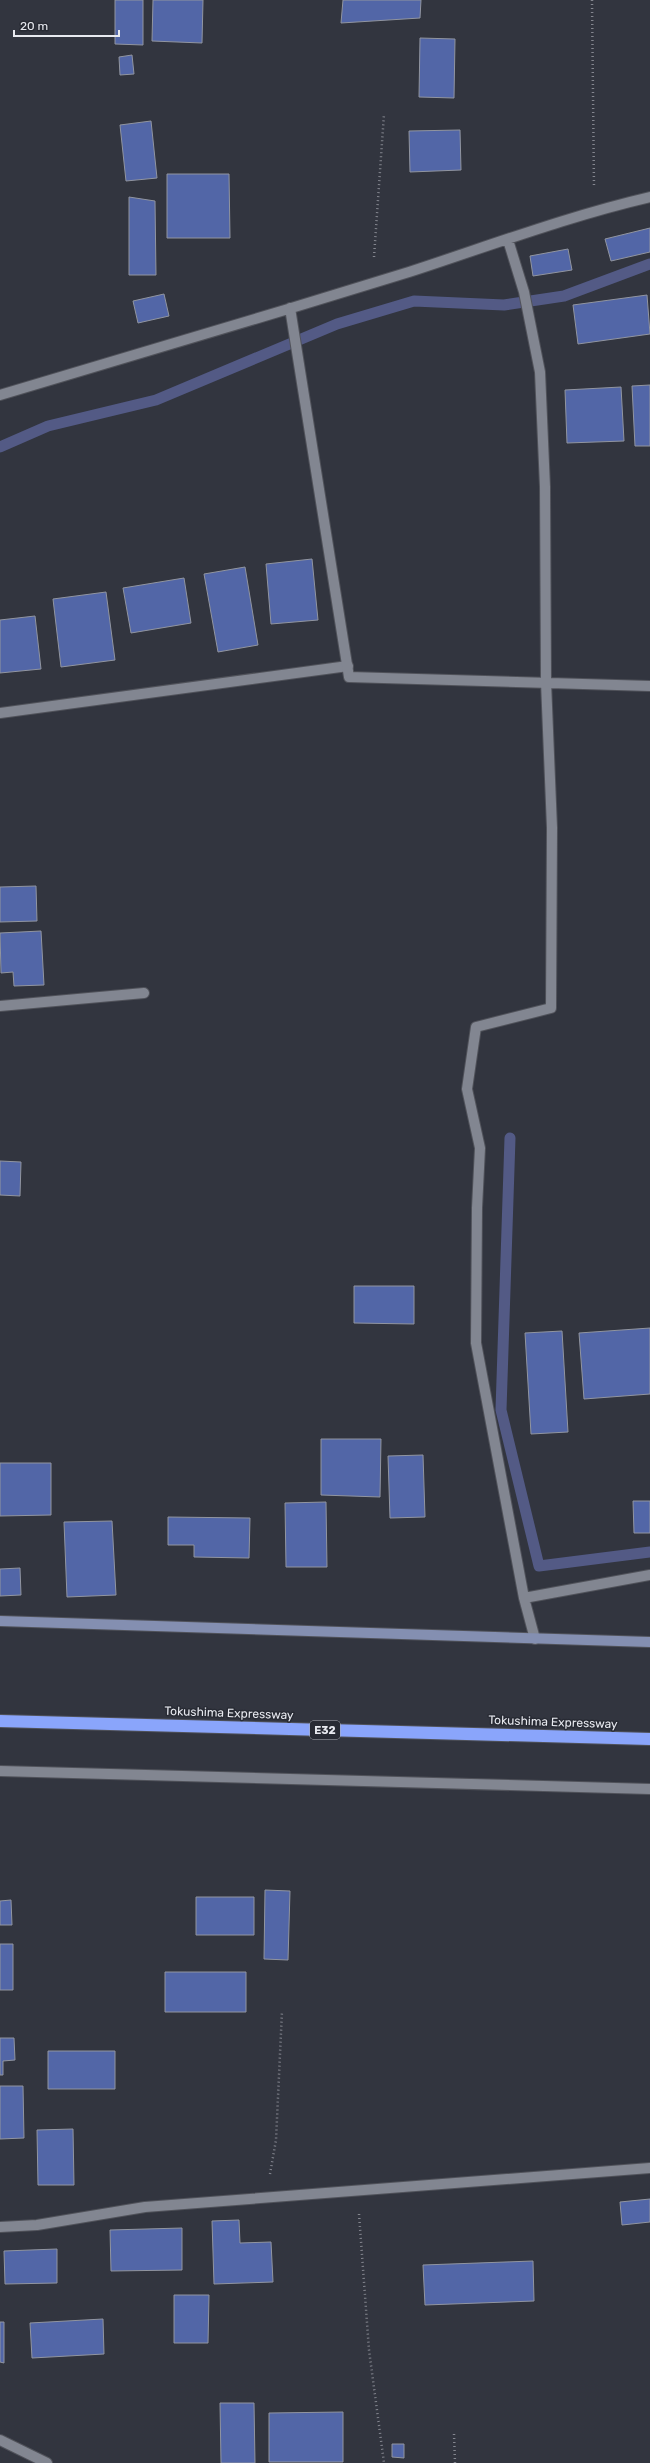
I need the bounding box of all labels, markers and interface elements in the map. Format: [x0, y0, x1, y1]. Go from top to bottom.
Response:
scale bar [14, 12, 119, 38]
text: 20 m [20, 19, 48, 33]
street label: Tokushima Expressway [164, 1704, 294, 1722]
street label: Tokushima Expressway [488, 1713, 618, 1731]
road number: E32 [310, 1721, 340, 1739]

